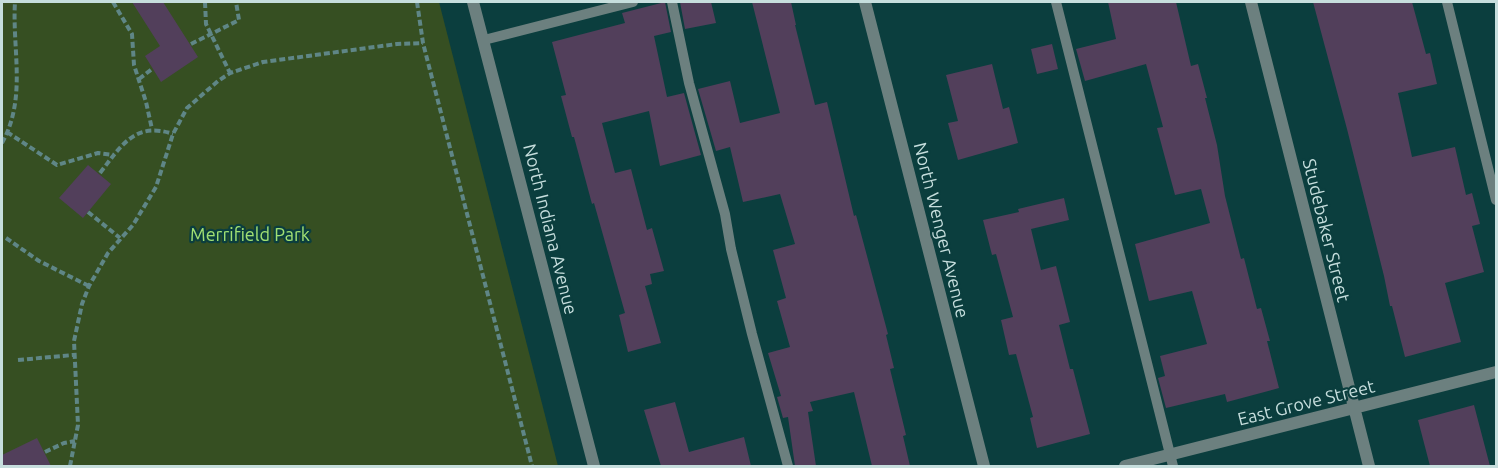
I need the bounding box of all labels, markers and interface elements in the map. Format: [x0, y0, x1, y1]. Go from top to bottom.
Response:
street label: North Wenger Avenue [911, 140, 973, 320]
street label: North Indiana Avenue [520, 142, 582, 316]
street label: Studebaker Street [1300, 156, 1354, 304]
park label: Merrifield Park [190, 224, 310, 244]
street label: East Grove Street [1235, 375, 1377, 429]

